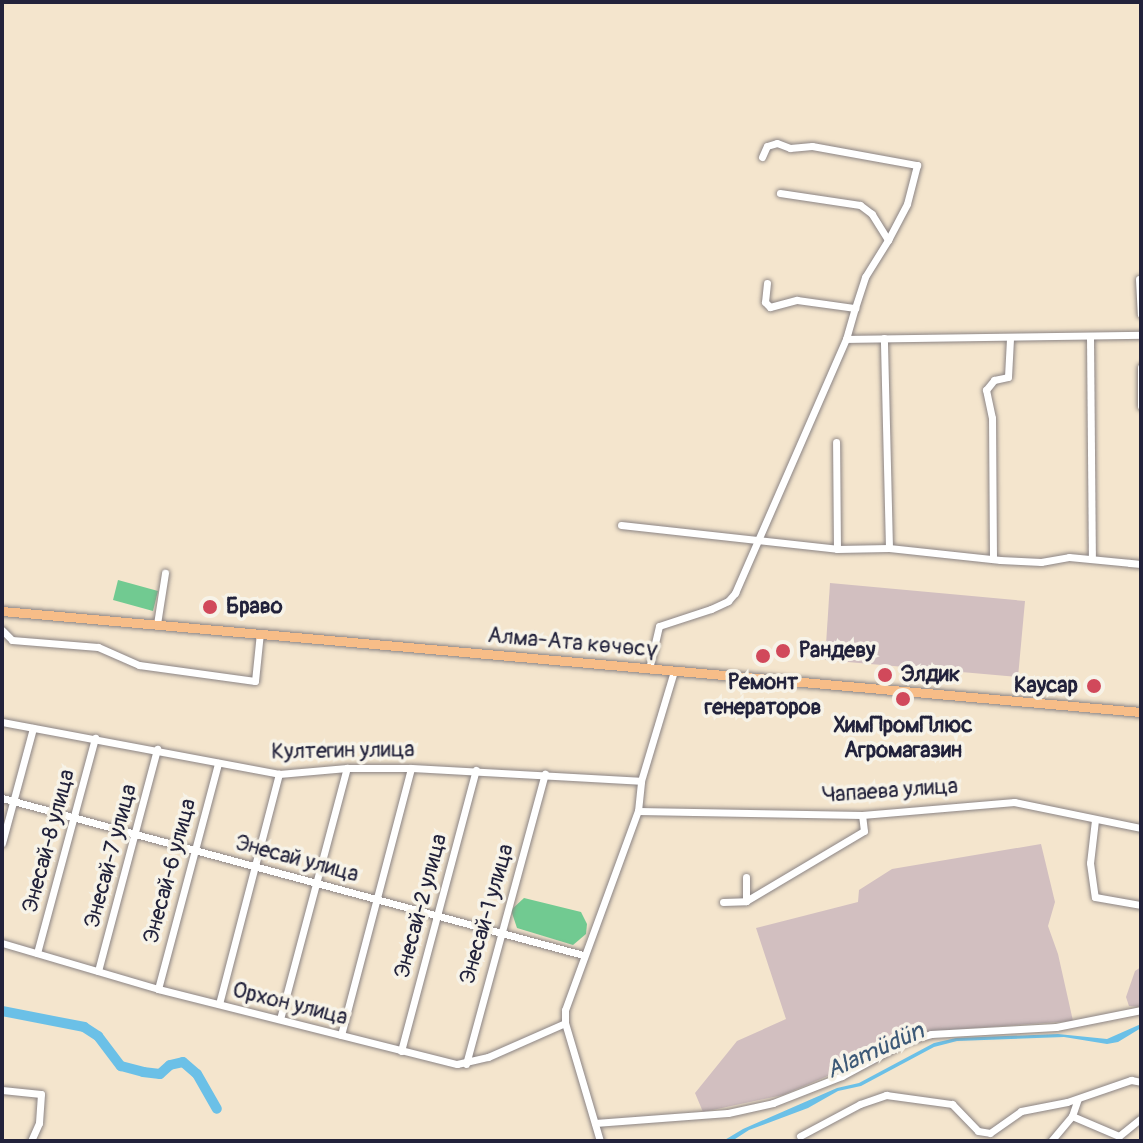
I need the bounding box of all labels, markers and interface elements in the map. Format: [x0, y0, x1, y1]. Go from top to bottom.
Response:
place label: Браво [226, 594, 282, 620]
marker: Браво [201, 598, 219, 616]
street label: Алма-Ата көчөсү [487, 622, 659, 664]
place label: Рандеву [799, 638, 875, 664]
marker: Рандеву [774, 642, 792, 660]
marker: Ремонт генераторов [754, 647, 772, 665]
place label: Элдик [901, 662, 960, 688]
marker: Элдик [876, 666, 894, 684]
place label: Ремонт генераторов [705, 669, 821, 720]
place label: Каусар [1014, 673, 1078, 699]
marker: Каусар [1085, 677, 1103, 695]
marker: ХимПромПлюс Агромагазин [894, 690, 912, 708]
place label: ХимПромПлюс Агромагазин [833, 712, 973, 764]
street label: Култегин улица [271, 737, 415, 765]
street label: Энесай-8 улица [17, 767, 81, 915]
street label: Чапаева улица [821, 773, 959, 809]
street label: Энесай-7 улица [79, 781, 143, 931]
street label: Энесай-6 улица [138, 796, 202, 946]
street label: Энесай улица [232, 830, 362, 888]
street label: Энесай-2 улица [389, 831, 453, 981]
street label: Энесай-1 улица [454, 841, 520, 987]
street label: Орхон улица [230, 977, 350, 1031]
water label: Alamüdün [822, 1017, 928, 1085]

